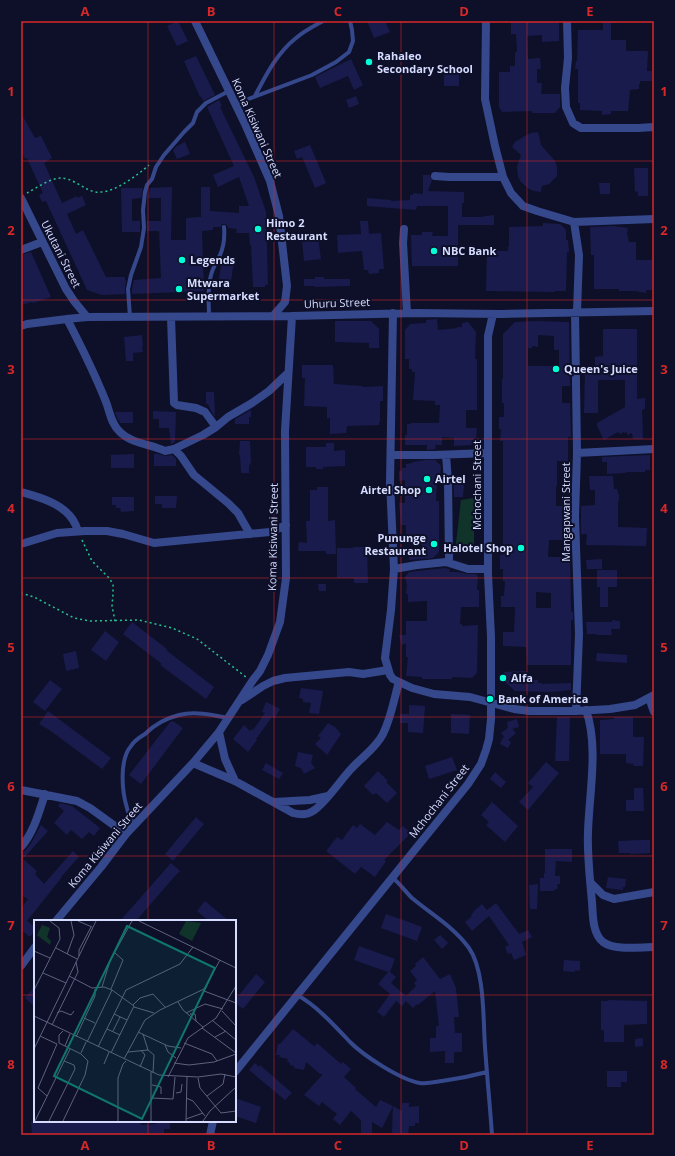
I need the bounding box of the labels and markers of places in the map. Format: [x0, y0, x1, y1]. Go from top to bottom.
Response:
place label: Rahaleo Secondary School [377, 48, 473, 76]
marker: Rahaleo Secondary School [364, 57, 374, 67]
place label: Himo 2 Restaurant [266, 215, 328, 243]
marker: Himo 2 Restaurant [253, 224, 263, 234]
place label: NBC Bank [442, 243, 496, 258]
marker: NBC Bank [429, 246, 439, 256]
place label: Legends [190, 252, 236, 267]
marker: Legends [177, 255, 187, 265]
place label: Mtwara Supermarket [187, 275, 260, 303]
marker: Mtwara Supermarket [174, 284, 184, 294]
place label: Queen's Juice [564, 361, 638, 376]
marker: Queen's Juice [551, 364, 561, 374]
place label: Airtel [435, 471, 466, 486]
marker: Airtel [422, 474, 432, 484]
place label: Airtel Shop [361, 482, 421, 497]
marker: Airtel Shop [424, 485, 434, 495]
place label: Pununge Restaurant [364, 530, 426, 558]
marker: Pununge Restaurant [429, 539, 439, 549]
place label: Halotel Shop [443, 540, 513, 555]
marker: Halotel Shop [516, 543, 526, 553]
place label: Alfa [511, 670, 533, 685]
marker: Alfa [498, 673, 508, 683]
place label: Bank of America [498, 691, 588, 706]
marker: Bank of America [485, 694, 495, 704]

